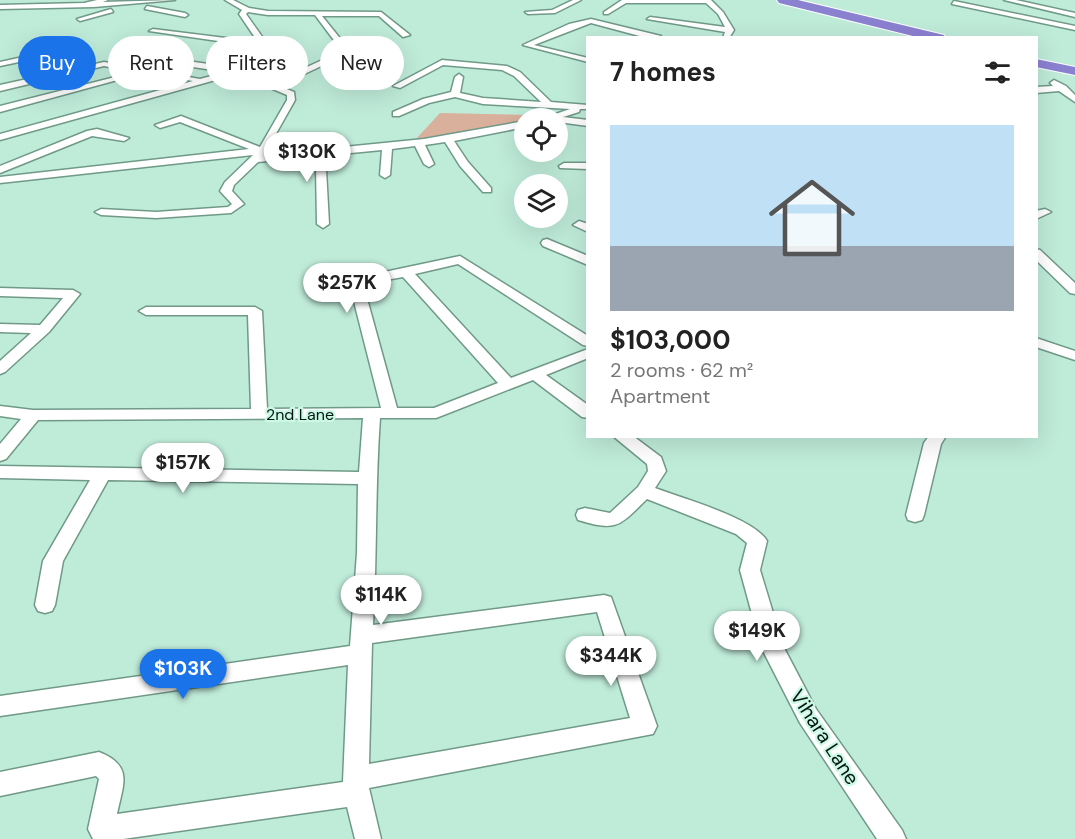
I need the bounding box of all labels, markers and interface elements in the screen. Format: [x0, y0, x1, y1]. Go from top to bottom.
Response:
chip: Buy [18, 36, 96, 90]
chip: Rent [108, 36, 194, 90]
chip: Filters [206, 36, 308, 90]
chip: New [320, 36, 404, 90]
text: 7 homes [610, 55, 716, 89]
icon: filters [981, 56, 1014, 89]
map controls [514, 108, 568, 228]
button: locate [514, 108, 568, 162]
pin: $130K [265, 132, 349, 183]
text: $130K [278, 138, 336, 164]
icon: home [758, 164, 866, 272]
button: layers [514, 174, 568, 228]
pin: $257K [305, 263, 389, 314]
text: $257K [317, 269, 377, 295]
text: $103,000 [610, 323, 730, 357]
text: 2 rooms · 62 m² [610, 357, 753, 383]
text: Apartment [610, 383, 710, 409]
street label: 2nd Lane [266, 404, 334, 425]
pin: $157K [141, 443, 225, 494]
text: $157K [155, 449, 211, 475]
pin: $114K [339, 575, 423, 626]
text: $114K [355, 581, 407, 607]
pin: $149K [715, 611, 799, 662]
text: $149K [728, 617, 786, 643]
pin: $344K [569, 636, 653, 687]
text: $344K [579, 642, 643, 668]
pin: $103K [141, 649, 225, 700]
text: $103K [154, 655, 212, 681]
street label: Vihara Lane [785, 684, 865, 790]

